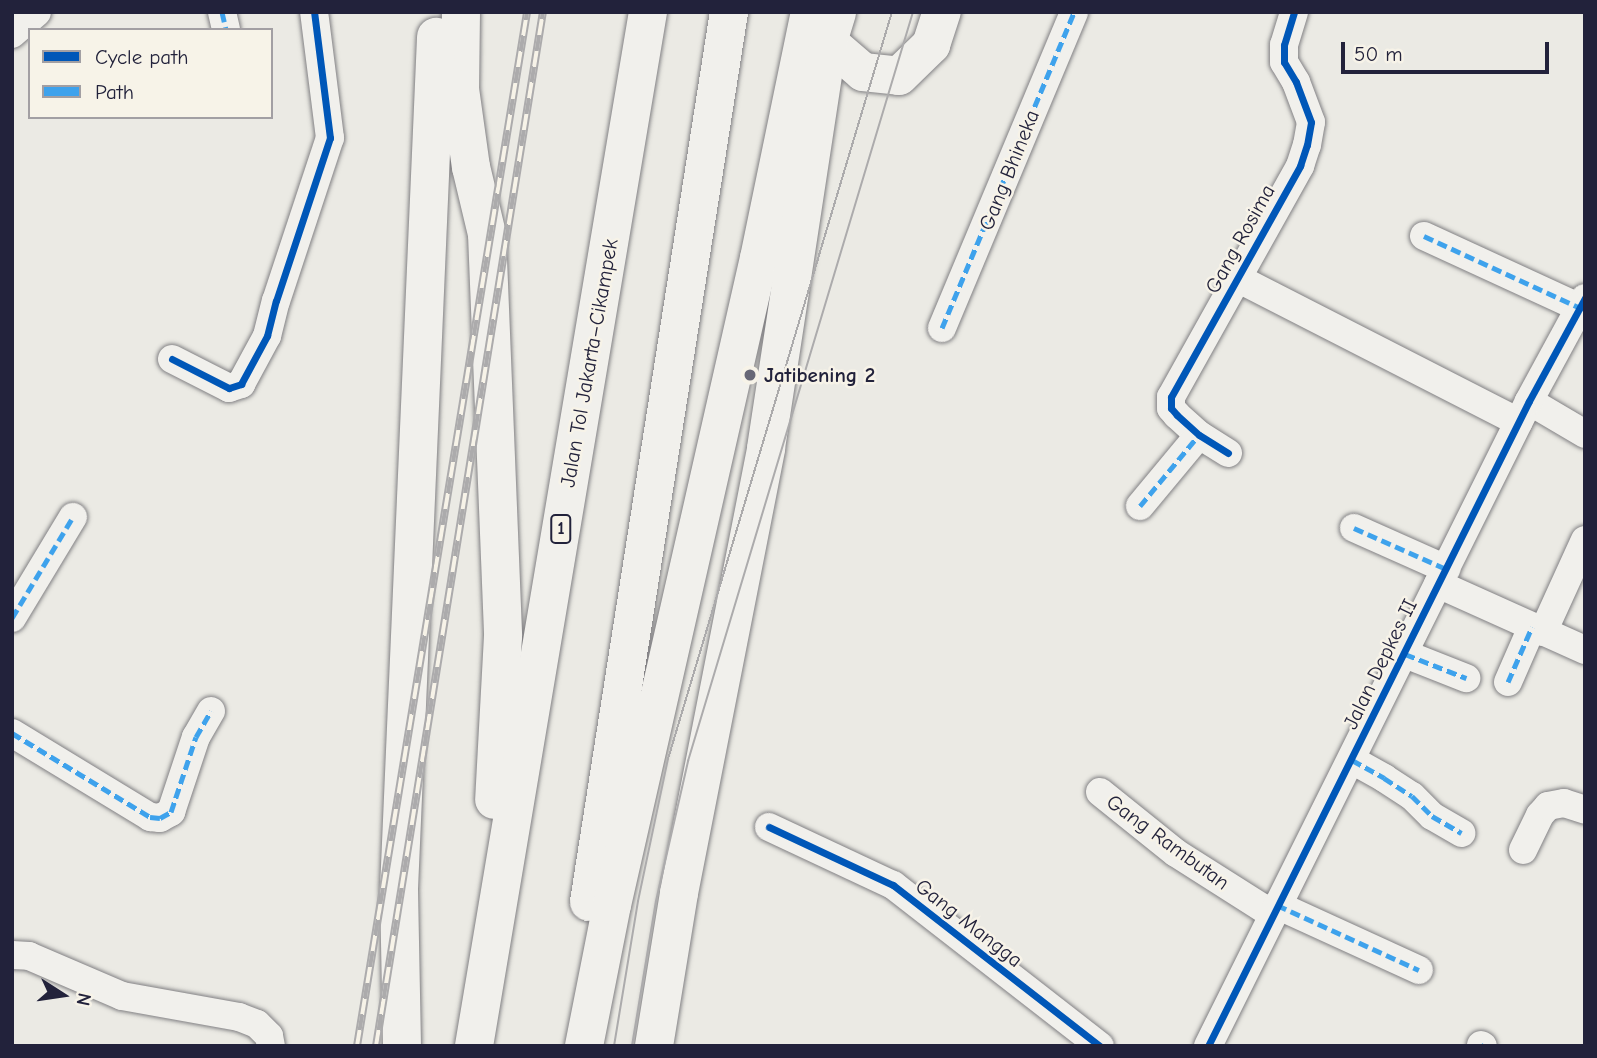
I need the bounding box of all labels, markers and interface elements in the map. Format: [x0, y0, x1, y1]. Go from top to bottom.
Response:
legend [28, 28, 273, 119]
scale bar [1345, 28, 1553, 72]
text: 50 m [1354, 42, 1403, 66]
text: Cycle path [95, 45, 188, 69]
text: Path [95, 80, 134, 104]
street label: Gang Bhineka [973, 106, 1045, 234]
street label: Gang Rosima [1200, 180, 1280, 298]
street label: Jalan Tol Jakarta–Cikampek [555, 237, 623, 489]
place label: Jatibening 2 [764, 362, 875, 388]
marker: Jatibening 2 [742, 367, 758, 383]
road number: 1 [549, 514, 573, 544]
street label: Jalan Depkes II [1338, 595, 1422, 733]
street label: Gang Rambutan [1102, 789, 1234, 895]
street label: Gang Mangga [911, 873, 1027, 973]
north arrow [28, 960, 98, 1030]
text: N [71, 991, 96, 1008]

